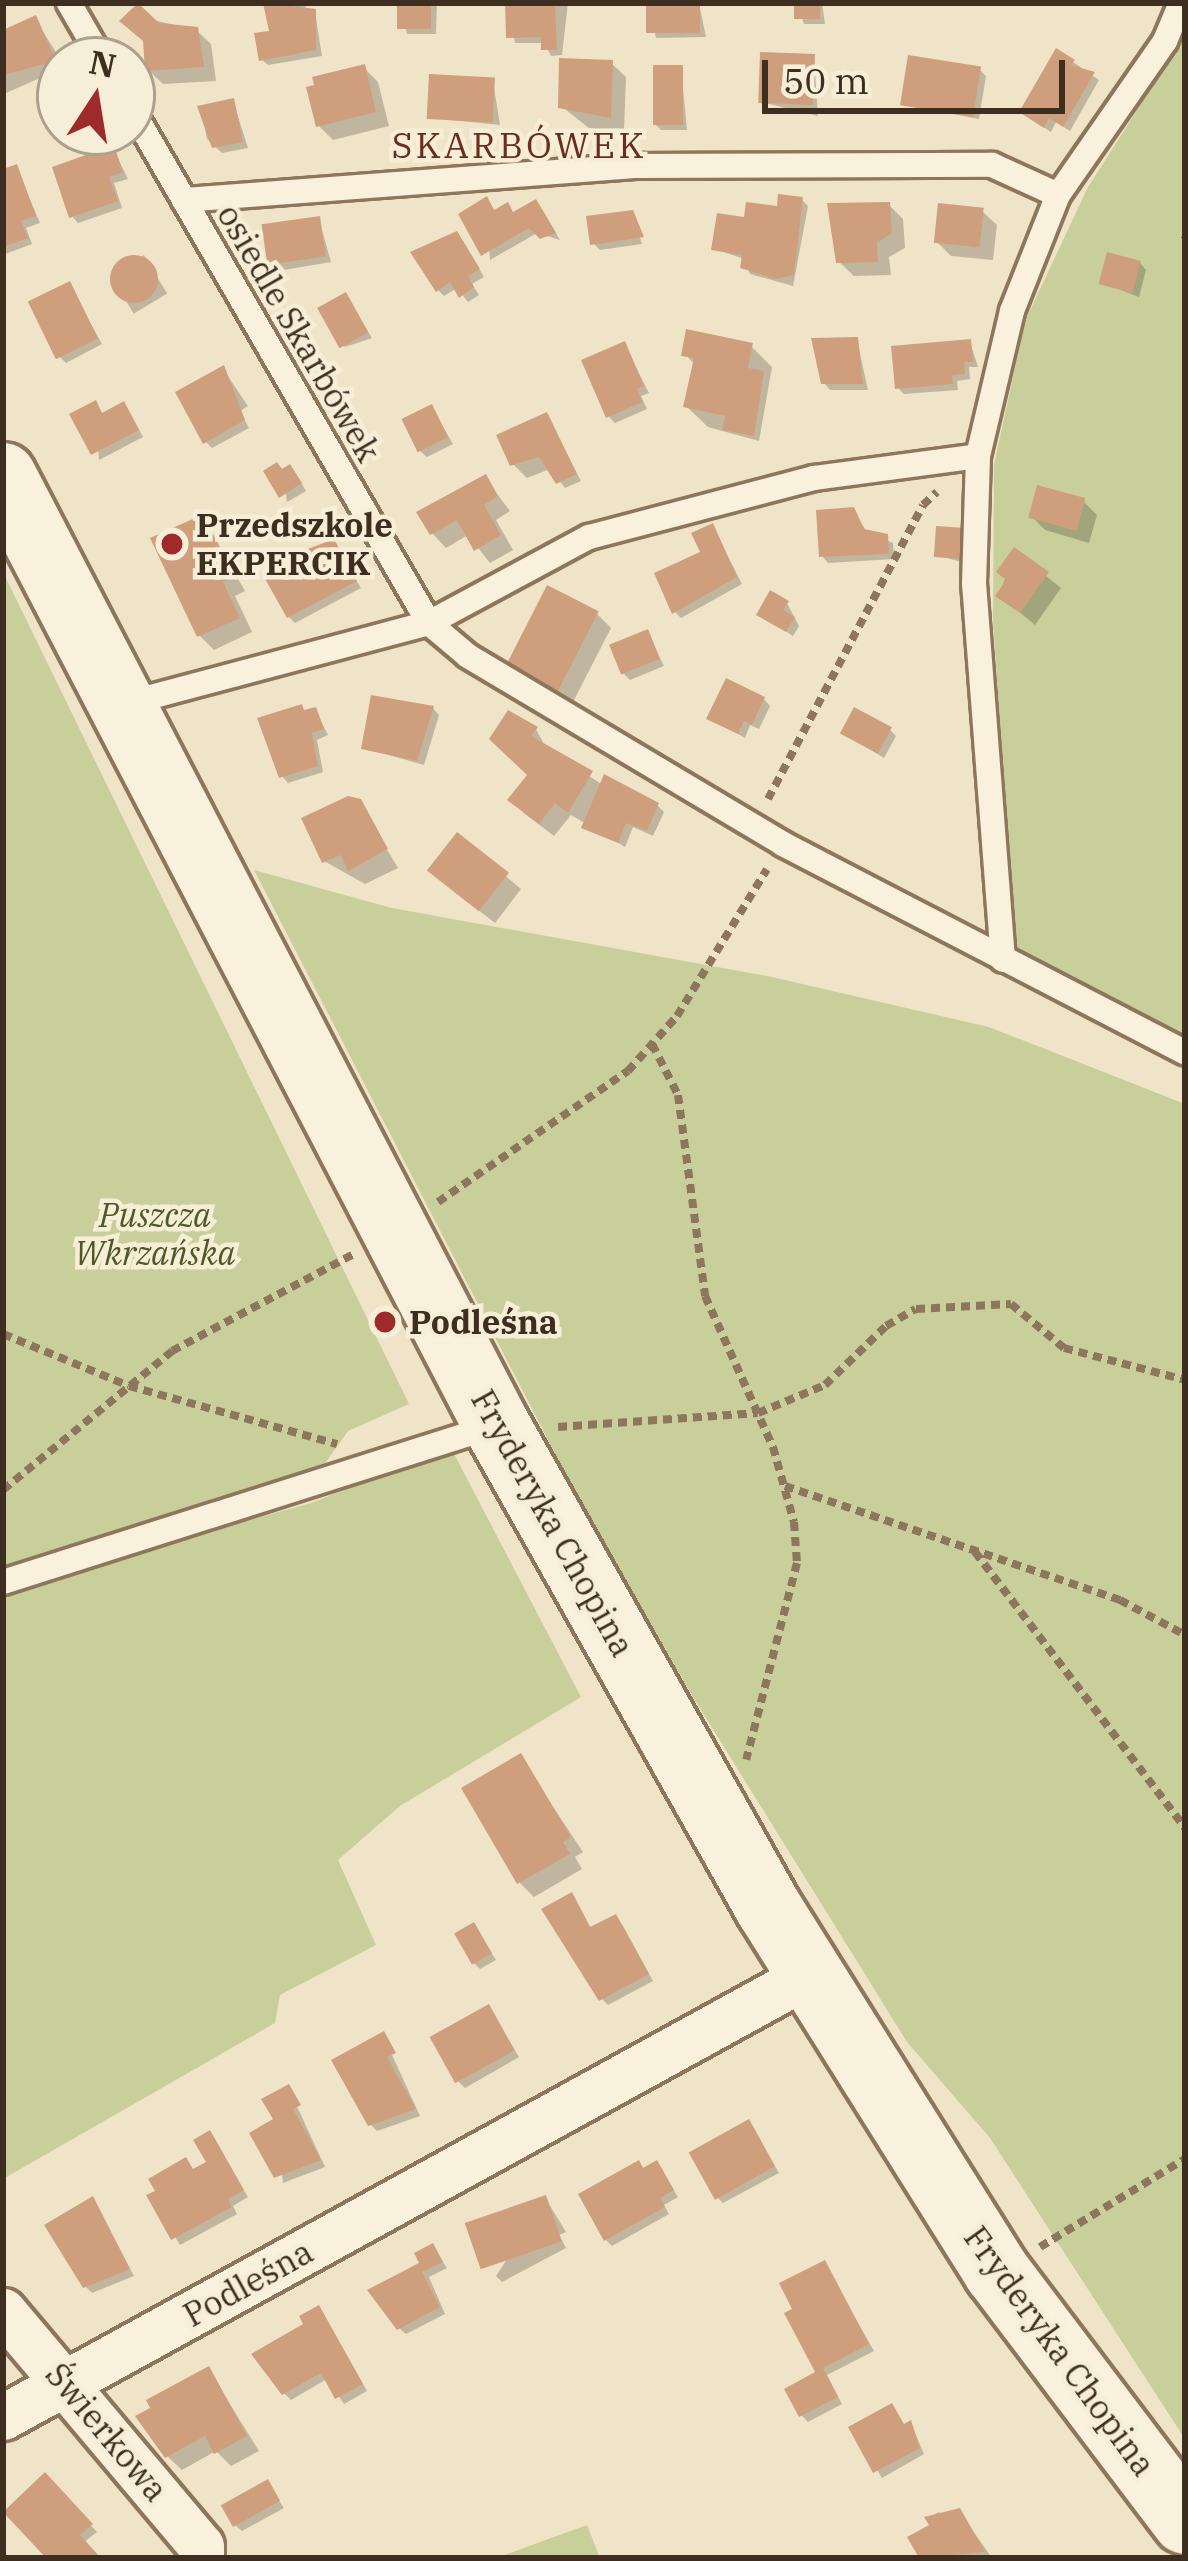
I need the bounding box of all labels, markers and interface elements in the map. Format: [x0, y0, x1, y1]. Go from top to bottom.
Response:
north arrow [36, 36, 156, 156]
scale bar [768, 36, 1071, 110]
text: N [86, 39, 120, 87]
text: 50 m [783, 57, 869, 104]
district label: SKARBÓWEK [391, 123, 647, 167]
street label: osiedle Skarbówek [209, 197, 389, 469]
place label: Przedszkole EKPERCIK [196, 505, 393, 583]
marker: Przedszkole EKPERCIK [159, 531, 185, 557]
park label: Puszcza Wkrzańska [75, 1195, 235, 1273]
place label: Podleśna [409, 1302, 558, 1342]
marker: Podleśna [372, 1309, 398, 1335]
street label: Fryderyka Chopina [463, 1383, 643, 1663]
street label: Fryderyka Chopina [956, 2218, 1164, 2484]
street label: Podleśna [176, 2231, 320, 2335]
street label: Świerkowa [38, 2355, 176, 2509]

